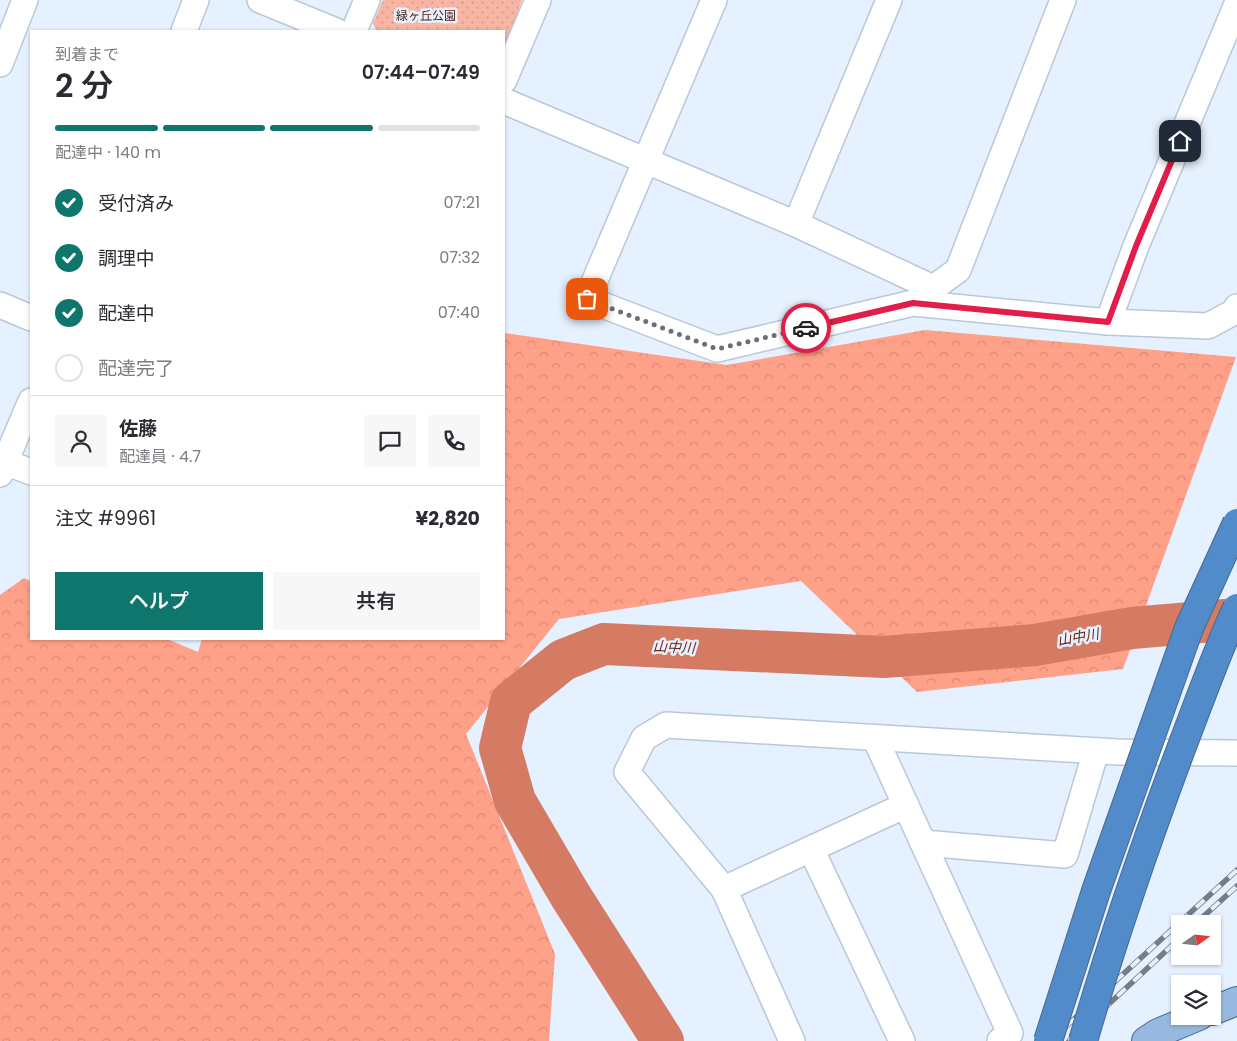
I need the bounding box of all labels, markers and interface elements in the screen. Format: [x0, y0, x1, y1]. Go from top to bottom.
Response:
park label: 緑ヶ丘公園 [396, 7, 456, 24]
text: 到着まで [55, 43, 119, 66]
text: 07:44–07:49 [362, 59, 480, 86]
text: 2 分 [55, 63, 113, 108]
pin [1159, 120, 1201, 162]
icon: home [1166, 127, 1194, 155]
text: 配達中 · 140 m [55, 141, 161, 164]
icon: check [55, 189, 83, 217]
text: 受付済み [98, 190, 174, 217]
text: 07:21 [443, 191, 480, 214]
icon: check [55, 244, 83, 272]
text: 調理中 [98, 245, 155, 272]
text: 07:32 [439, 246, 480, 269]
pin [566, 278, 608, 320]
icon: bag [573, 285, 601, 313]
icon: check [55, 299, 83, 327]
text: 配達中 [98, 300, 155, 327]
text: 07:40 [438, 301, 480, 324]
courier [781, 303, 831, 353]
icon: car [792, 314, 820, 342]
text: 配達完了 [98, 355, 174, 382]
button: person [55, 415, 107, 467]
text: 佐藤 [119, 415, 157, 442]
button: chat [364, 415, 416, 467]
button: phone [428, 415, 480, 467]
text: 配達員 · 4.7 [119, 445, 201, 468]
text: 注文 #9961 [55, 505, 156, 532]
text: ¥2,820 [415, 505, 480, 532]
button: ヘルプ [55, 572, 263, 630]
button: 共有 [273, 572, 480, 630]
water label: 山中川 [1056, 623, 1102, 650]
water label: 山中川 [653, 636, 697, 658]
north arrow [1171, 915, 1221, 965]
map controls [1171, 915, 1221, 1025]
button: layers [1171, 975, 1221, 1025]

